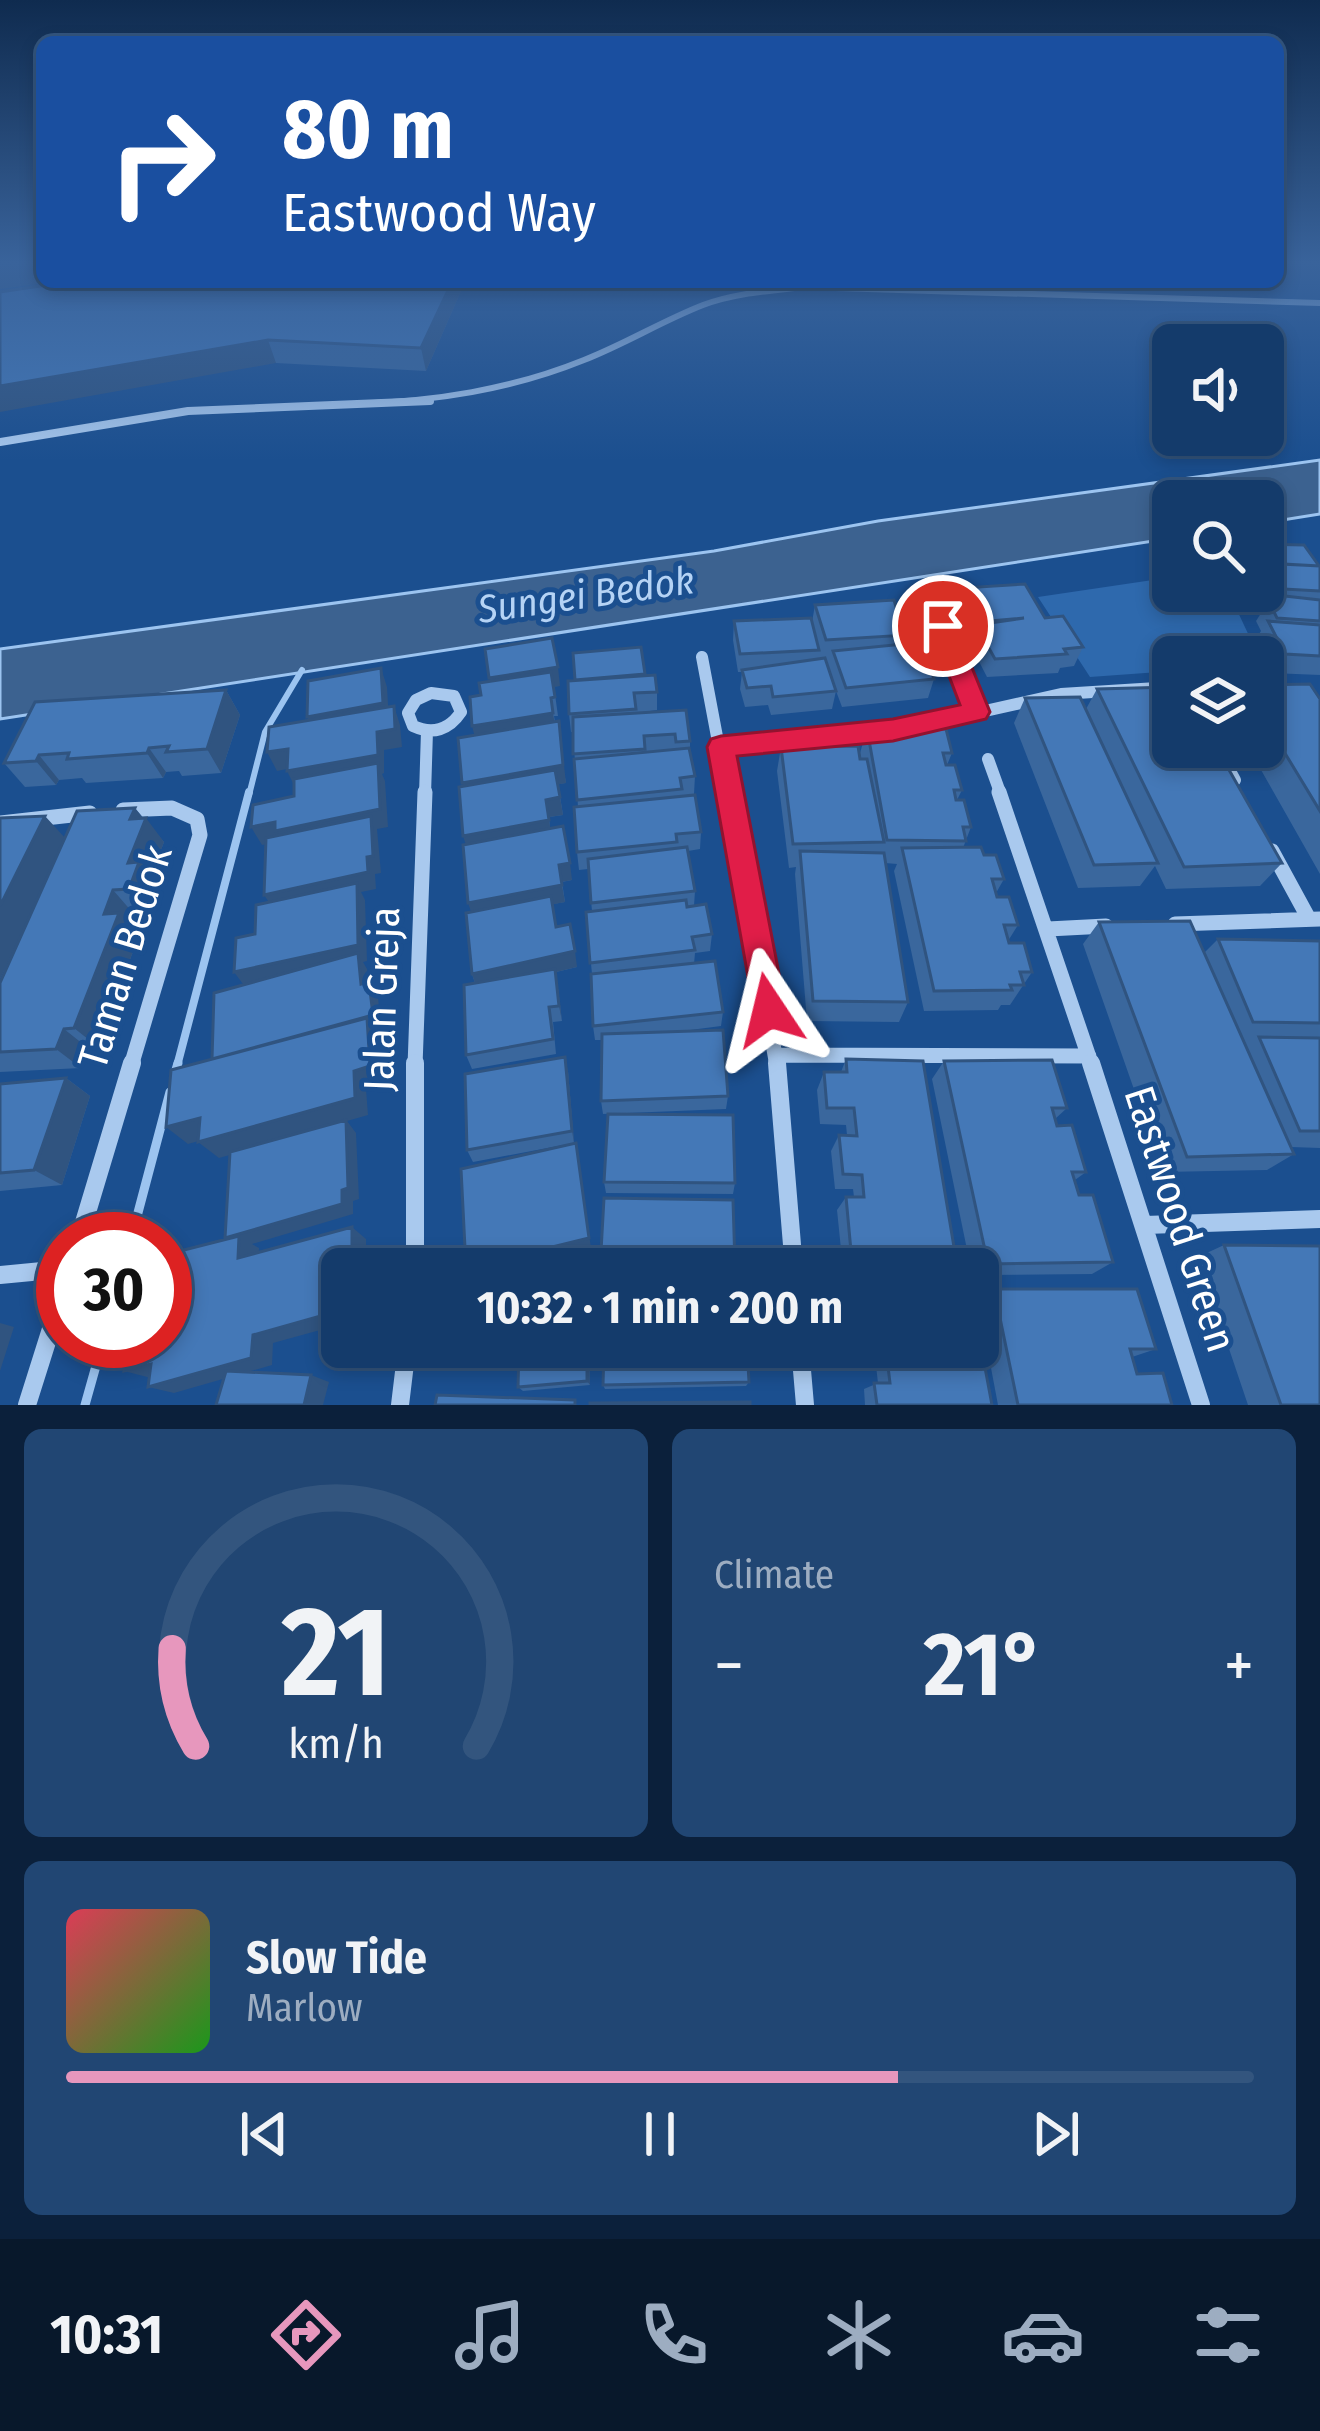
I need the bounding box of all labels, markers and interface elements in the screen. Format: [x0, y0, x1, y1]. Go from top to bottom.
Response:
text: 80 m [282, 79, 454, 180]
icon: right [84, 84, 240, 240]
text: Eastwood Way [282, 181, 596, 245]
map controls [1152, 324, 1284, 768]
button: sound [1152, 324, 1284, 456]
button: search [1152, 480, 1284, 612]
water label: Sungei Bedok [474, 557, 697, 633]
pin [892, 575, 994, 677]
icon: arrive [910, 593, 976, 659]
button: layers [1152, 636, 1284, 768]
street label: Taman Bedok [67, 839, 183, 1075]
street label: Jalan Greja [354, 906, 410, 1092]
position arrow [706, 947, 832, 1073]
street label: Eastwood Green [1114, 1080, 1246, 1358]
speed limit sign: 30 [36, 1212, 192, 1368]
text: 10:32 · 1 min · 200 m [477, 1281, 843, 1335]
text: Climate [714, 1552, 834, 1598]
text: 21 [281, 1578, 390, 1728]
text: 21° [924, 1611, 1044, 1719]
text: − [714, 1626, 744, 1705]
text: + [1224, 1626, 1254, 1705]
text: km/h [288, 1718, 384, 1769]
text: Slow Tide [246, 1931, 427, 1985]
text: Marlow [246, 1985, 363, 2031]
icon: previous [231, 2101, 297, 2167]
icon: pause [627, 2101, 693, 2167]
icon: next [1023, 2101, 1089, 2167]
icon: directions [264, 2293, 348, 2377]
icon: music [448, 2293, 532, 2377]
icon: phone [632, 2293, 716, 2377]
icon: climate [817, 2293, 901, 2377]
icon: car [1001, 2293, 1085, 2377]
icon: filters [1186, 2293, 1270, 2377]
text: 10:31 [50, 2303, 163, 2367]

